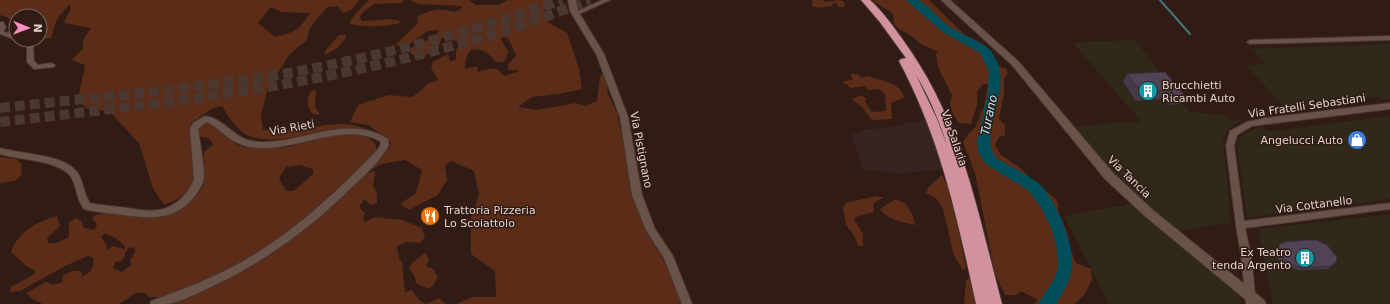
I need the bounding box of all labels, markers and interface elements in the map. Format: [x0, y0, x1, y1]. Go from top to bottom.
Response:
north arrow [8, 8, 48, 48]
text: N [31, 23, 44, 33]
place label: Brucchietti Ricambi Auto [1162, 79, 1236, 105]
building icon: Brucchietti Ricambi Auto [1137, 80, 1159, 102]
street label: Via Fratelli Sebastiani [1247, 91, 1367, 121]
water label: Turano [978, 94, 1000, 136]
street label: Via Salaria [938, 108, 970, 168]
street label: Via Pistignano [627, 111, 655, 190]
street label: Via Rieti [269, 118, 315, 138]
shop icon: Angelucci Auto [1346, 129, 1368, 151]
place label: Angelucci Auto [1261, 134, 1343, 147]
street label: Via Tancia [1105, 153, 1153, 201]
street label: Via Cottanello [1275, 194, 1353, 216]
place label: Trattoria Pizzeria Lo Scoiattolo [443, 204, 536, 230]
restaurant icon: Trattoria Pizzeria Lo Scoiattolo [419, 205, 441, 227]
place label: Ex Teatro tenda Argento [1212, 246, 1291, 272]
building icon: Ex Teatro tenda Argento [1294, 247, 1316, 269]

